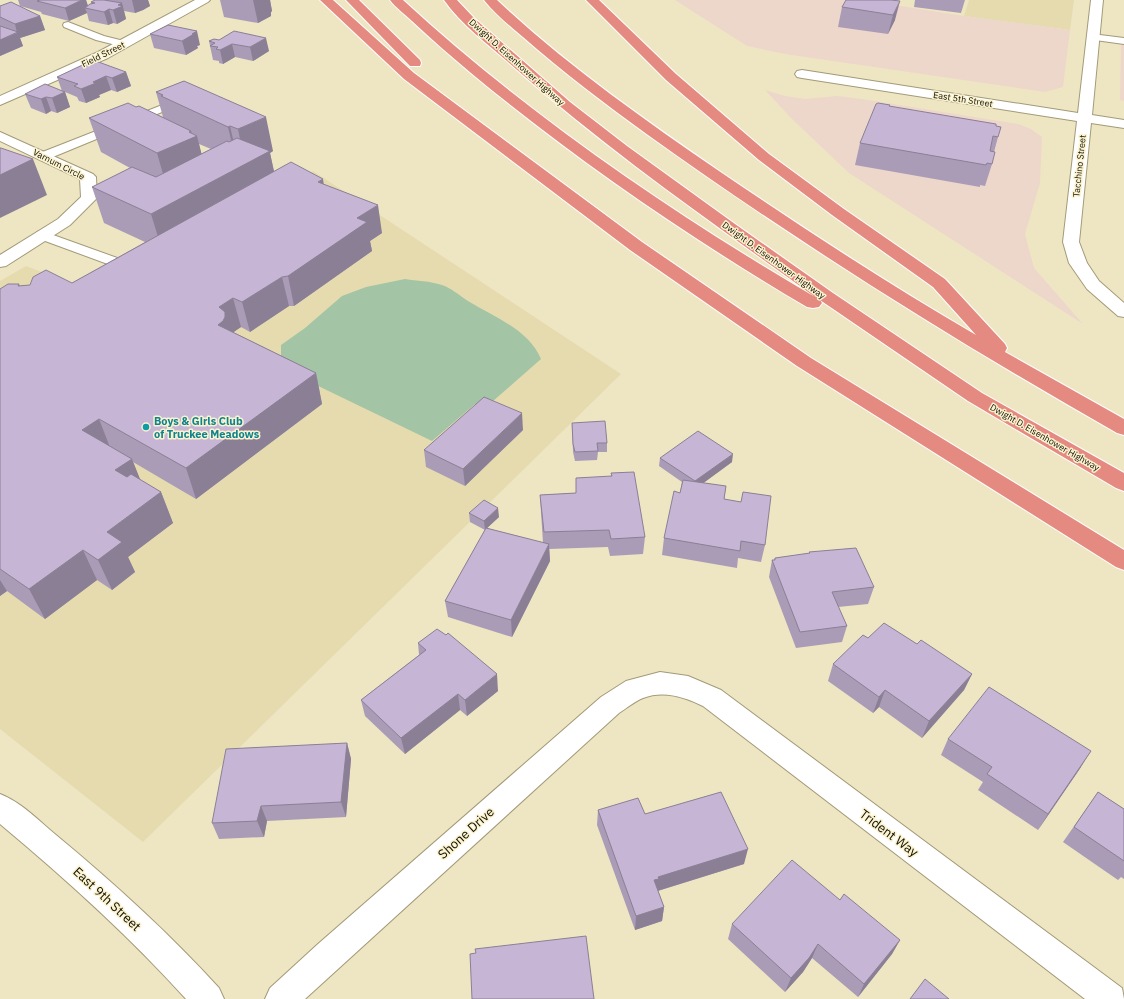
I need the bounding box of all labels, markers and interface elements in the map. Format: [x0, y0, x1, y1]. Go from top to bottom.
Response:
street label: Dwight D. Eisenhower Highway [467, 16, 567, 108]
street label: Field Street [80, 39, 126, 69]
street label: East 5th Street [932, 89, 994, 109]
street label: Tacchino Street [1070, 134, 1088, 198]
street label: Varnum Circle [31, 146, 87, 182]
street label: Dwight D. Eisenhower Highway [720, 219, 828, 301]
street label: Dwight D. Eisenhower Highway [988, 401, 1102, 473]
place label: Boys & Girls Club of Truckee Meadows [154, 414, 260, 441]
marker: Boys & Girls Club of Truckee Meadows [141, 422, 151, 432]
street label: Shone Drive [434, 803, 498, 863]
street label: Trident Way [856, 805, 922, 861]
street label: East 9th Street [69, 863, 145, 935]

